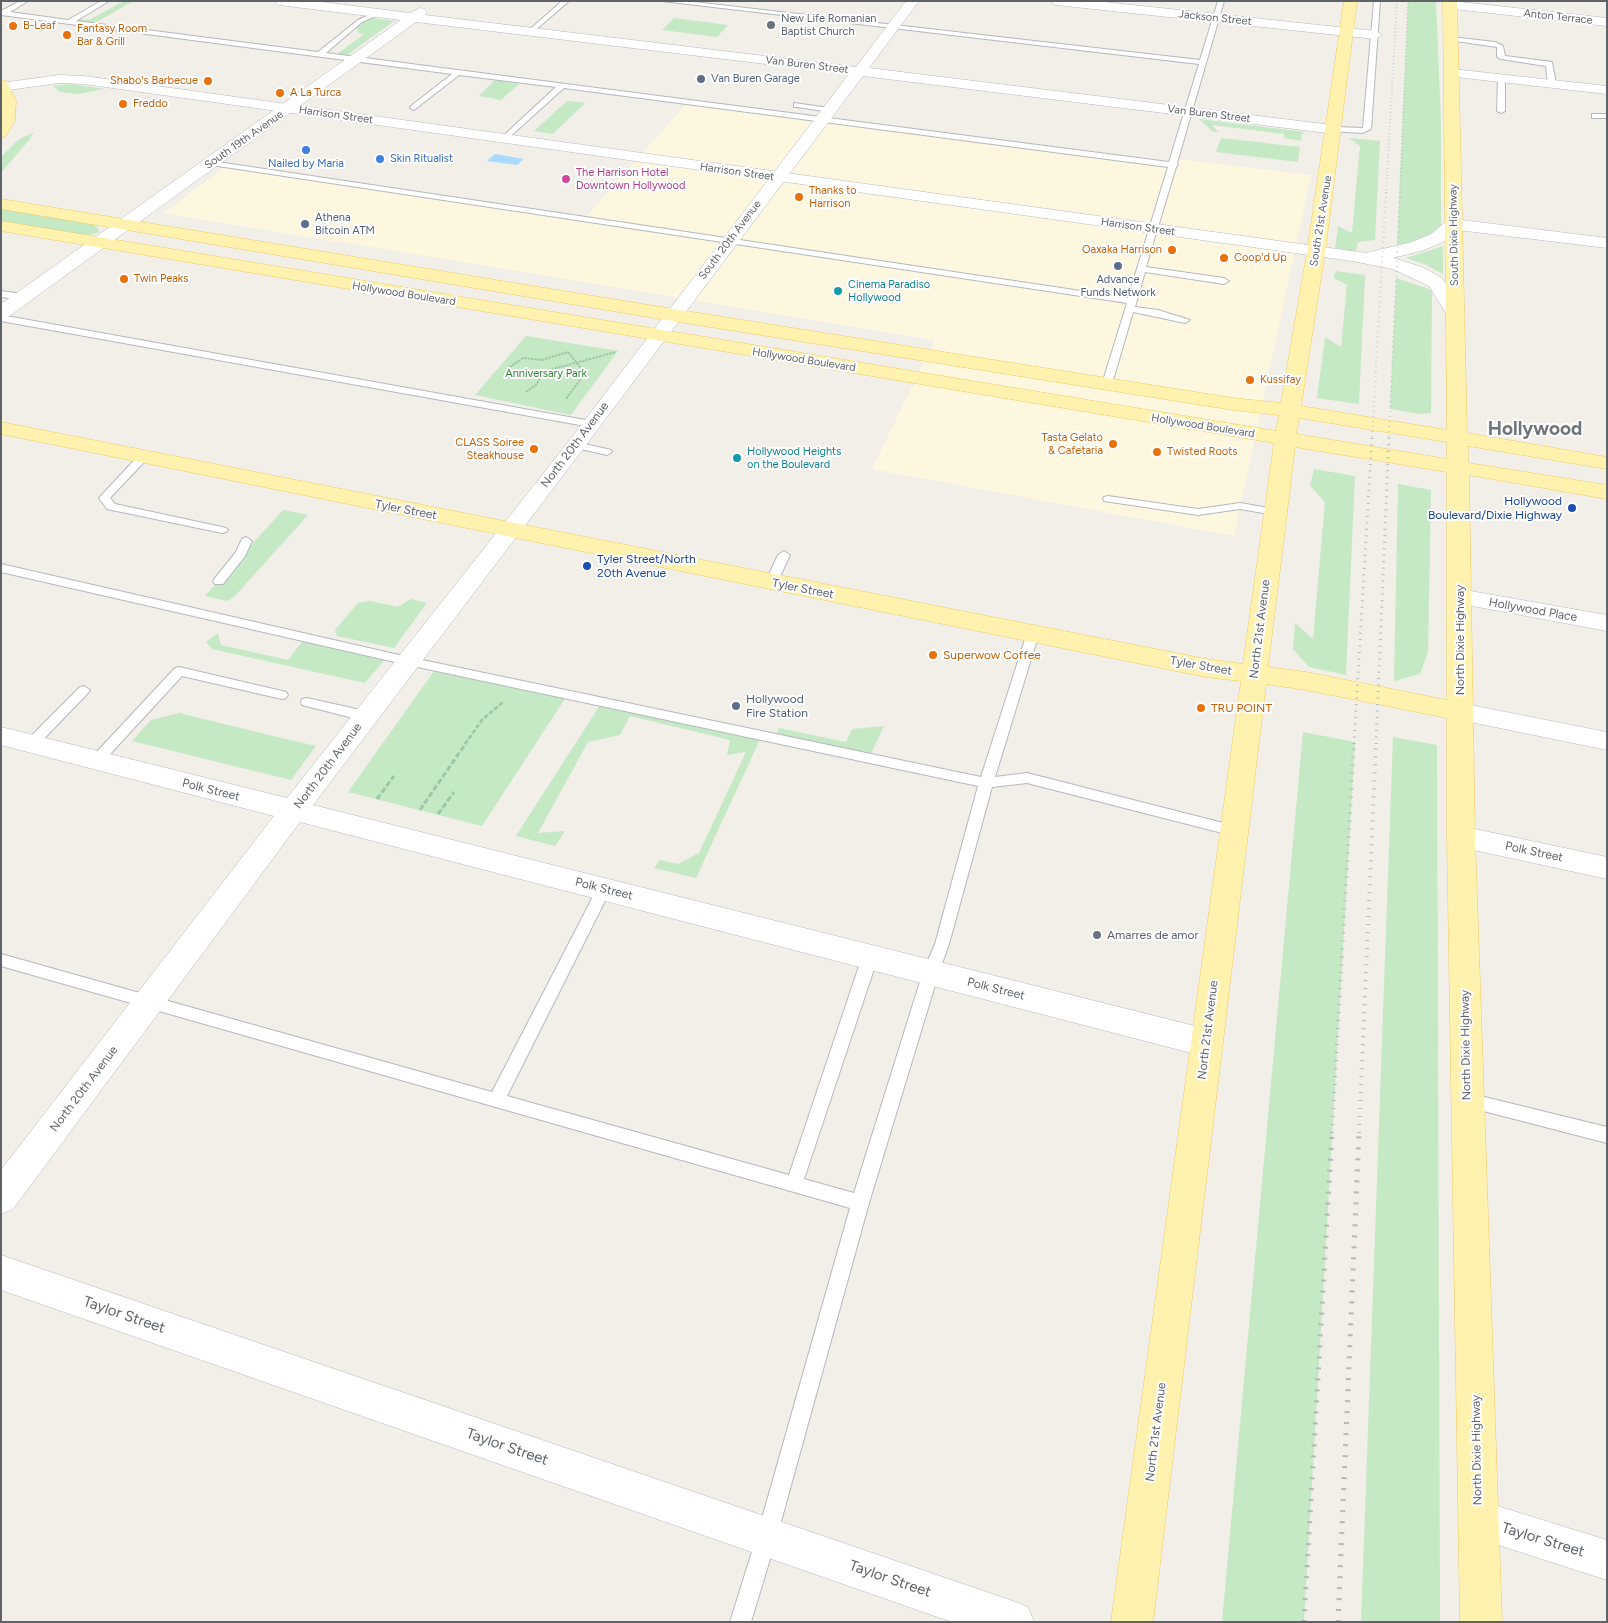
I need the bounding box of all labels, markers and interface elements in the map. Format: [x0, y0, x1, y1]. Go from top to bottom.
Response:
street label: Anton Terrace [1523, 7, 1593, 27]
street label: Jackson Street [1178, 8, 1252, 28]
place label: New Life Romanian Baptist Church [781, 12, 876, 38]
place label: B-Leaf [23, 19, 56, 33]
marker: New Life Romanian Baptist Church [765, 19, 777, 31]
marker: B-Leaf [7, 20, 19, 32]
place label: Fantasy Room Bar & Grill [77, 22, 147, 48]
marker: Fantasy Room Bar & Grill [61, 29, 73, 41]
street label: Van Buren Street [765, 53, 849, 77]
place label: Van Buren Garage [711, 72, 800, 86]
marker: Van Buren Garage [695, 73, 707, 85]
place label: Shabo's Barbecue [110, 74, 198, 88]
marker: Shabo's Barbecue [202, 75, 214, 87]
place label: A La Turca [290, 86, 341, 100]
marker: A La Turca [274, 87, 286, 99]
place label: Freddo [133, 97, 168, 111]
marker: Freddo [117, 98, 129, 110]
street label: Van Buren Street [1167, 102, 1251, 126]
street label: Harrison Street [298, 103, 374, 127]
street label: South 19th Avenue [202, 108, 286, 172]
marker: Nailed by Maria [300, 144, 312, 156]
place label: Skin Ritualist [390, 152, 453, 166]
marker: Skin Ritualist [374, 153, 386, 165]
place label: Nailed by Maria [268, 157, 344, 171]
street label: Harrison Street [699, 160, 775, 184]
place label: The Harrison Hotel Downtown Hollywood [576, 166, 685, 192]
marker: The Harrison Hotel Downtown Hollywood [560, 173, 572, 185]
street label: South 21st Avenue [1307, 174, 1335, 268]
place label: Thanks to Harrison [809, 184, 857, 210]
street label: South Dixie Highway [1447, 184, 1461, 286]
marker: Thanks to Harrison [793, 191, 805, 203]
street label: South 20th Avenue [696, 198, 764, 282]
place label: Athena Bitcoin ATM [315, 211, 375, 237]
street label: Harrison Street [1100, 215, 1176, 239]
marker: Athena Bitcoin ATM [299, 218, 311, 230]
place label: Oaxaka Harrison [1082, 243, 1162, 257]
marker: Oaxaka Harrison [1166, 244, 1178, 256]
place label: Coop'd Up [1234, 251, 1287, 265]
marker: Coop'd Up [1218, 252, 1230, 264]
marker: Advance Funds Network [1112, 260, 1124, 272]
place label: Twin Peaks [134, 272, 188, 286]
marker: Twin Peaks [118, 273, 130, 285]
place label: Advance Funds Network [1080, 273, 1156, 299]
place label: Cinema Paradiso Hollywood [848, 278, 930, 304]
street label: Hollywood Boulevard [351, 279, 457, 309]
marker: Cinema Paradiso Hollywood [832, 285, 844, 297]
street label: Hollywood Boulevard [751, 345, 857, 375]
park label: Anniversary Park [505, 367, 587, 381]
place label: Kussifay [1260, 373, 1301, 387]
marker: Kussifay [1244, 374, 1256, 386]
street label: North 20th Avenue [538, 399, 612, 491]
street label: Hollywood Boulevard [1150, 411, 1256, 441]
district label: Hollywood [1488, 418, 1582, 440]
place label: Tasta Gelato & Cafetaria [1042, 431, 1103, 457]
place label: CLASS Soiree Steakhouse [455, 436, 524, 462]
marker: Tasta Gelato & Cafetaria [1107, 438, 1119, 450]
marker: CLASS Soiree Steakhouse [528, 443, 540, 455]
place label: Hollywood Heights on the Boulevard [747, 445, 841, 471]
place label: Twisted Roots [1167, 445, 1237, 459]
marker: Twisted Roots [1151, 446, 1163, 458]
marker: Hollywood Heights on the Boulevard [731, 452, 743, 464]
place label: Hollywood Boulevard/Dixie Highway [1428, 494, 1562, 522]
street label: Tyler Street [374, 497, 438, 523]
marker: Hollywood Boulevard/Dixie Highway [1566, 502, 1578, 514]
place label: Tyler Street/North 20th Avenue [597, 552, 696, 580]
marker: Tyler Street/North 20th Avenue [581, 560, 593, 572]
street label: Tyler Street [771, 576, 835, 602]
street label: North 21st Avenue [1247, 579, 1273, 679]
street label: North Dixie Highway [1453, 585, 1467, 695]
street label: Hollywood Place [1488, 595, 1578, 625]
place label: Superwow Coffee [943, 648, 1041, 662]
marker: Superwow Coffee [927, 649, 939, 661]
street label: Tyler Street [1169, 653, 1233, 679]
place label: Hollywood Fire Station [746, 692, 808, 720]
marker: Hollywood Fire Station [730, 700, 742, 712]
place label: TRU POINT [1211, 701, 1272, 715]
marker: TRU POINT [1195, 702, 1207, 714]
street label: North 20th Avenue [291, 720, 365, 812]
street label: Polk Street [181, 776, 241, 804]
street label: Polk Street [1504, 839, 1564, 865]
street label: Polk Street [574, 875, 634, 903]
place label: Amarres de amor [1107, 928, 1199, 942]
marker: Amarres de amor [1091, 929, 1103, 941]
street label: Polk Street [966, 975, 1026, 1003]
street label: North 21st Avenue [1195, 980, 1221, 1080]
street label: North Dixie Highway [1458, 990, 1474, 1100]
street label: North 20th Avenue [47, 1043, 121, 1135]
street label: Taylor Street [81, 1293, 167, 1337]
street label: North 21st Avenue [1143, 1382, 1169, 1482]
street label: North Dixie Highway [1469, 1395, 1485, 1505]
street label: Taylor Street [464, 1425, 550, 1469]
street label: Taylor Street [1499, 1519, 1587, 1561]
street label: Taylor Street [847, 1557, 933, 1601]

